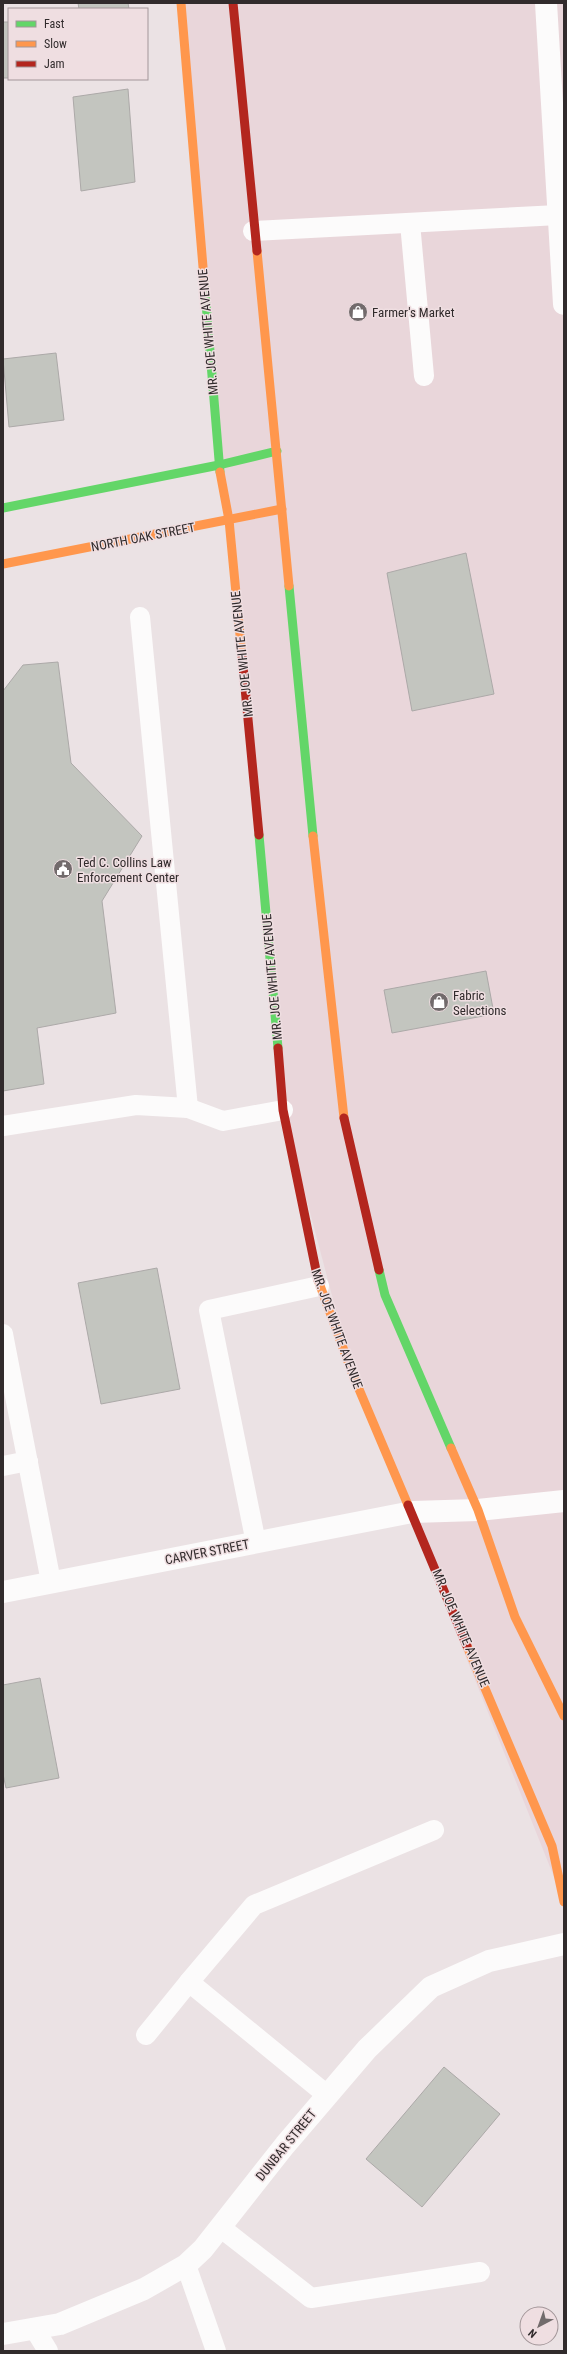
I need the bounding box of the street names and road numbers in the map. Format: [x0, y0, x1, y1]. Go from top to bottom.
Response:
street label: MR. JOE WHITE AVENUE [195, 268, 221, 396]
street label: NORTH OAK STREET [90, 520, 196, 554]
street label: MR. JOE WHITE AVENUE [228, 590, 256, 718]
street label: MR. JOE WHITE AVENUE [259, 913, 285, 1041]
street label: MR. JOE WHITE AVENUE [308, 1267, 366, 1391]
street label: CARVER STREET [164, 1536, 251, 1568]
street label: MR. JOE WHITE AVENUE [429, 1567, 493, 1689]
street label: DUNBAR STREET [253, 2106, 319, 2184]

